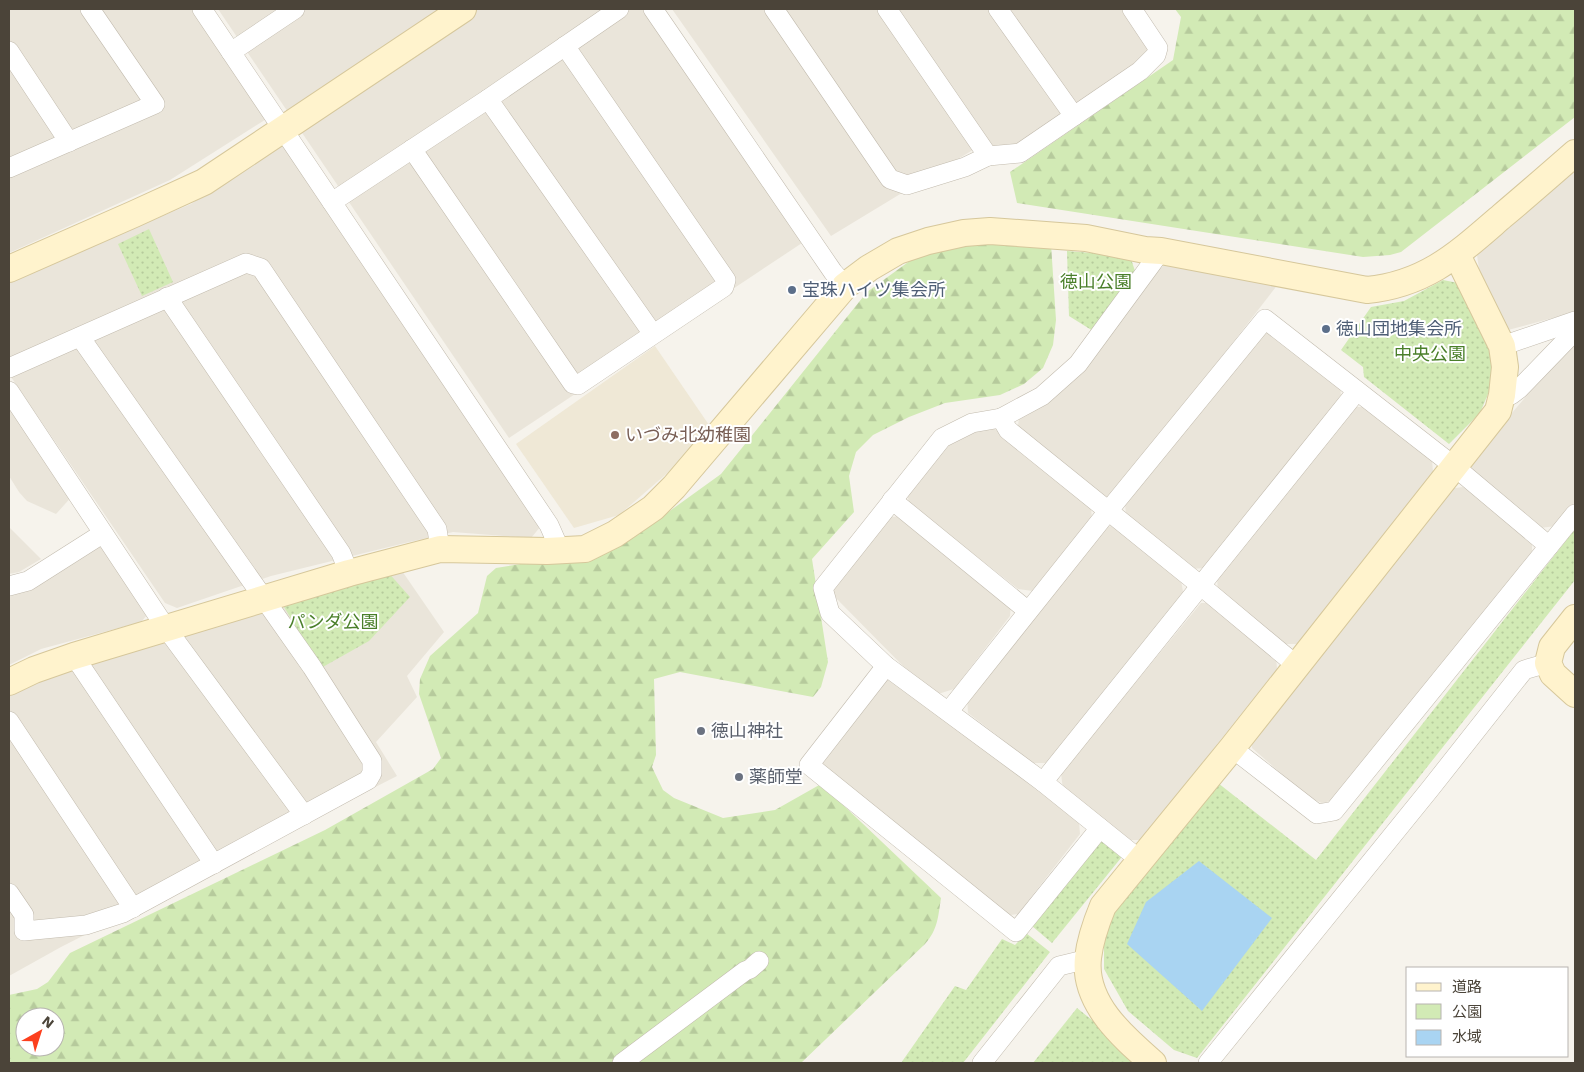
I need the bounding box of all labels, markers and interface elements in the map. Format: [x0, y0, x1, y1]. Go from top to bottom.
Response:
park label: 徳山公園 [1060, 271, 1132, 292]
place label: 宝珠ハイツ集会所 [802, 279, 946, 300]
marker: 宝珠ハイツ集会所 [786, 284, 798, 296]
place label: 徳山団地集会所 [1336, 318, 1462, 339]
marker: 徳山団地集会所 [1320, 323, 1332, 335]
park label: 中央公園 [1394, 343, 1466, 364]
place label: いづみ北幼稚園 [625, 424, 751, 445]
marker: いづみ北幼稚園 [609, 429, 621, 441]
park label: パンダ公園 [288, 611, 378, 632]
place label: 徳山神社 [711, 720, 783, 741]
marker: 徳山神社 [695, 725, 707, 737]
place label: 薬師堂 [749, 766, 803, 787]
marker: 薬師堂 [733, 771, 745, 783]
legend [1406, 967, 1569, 1057]
text: 道路 [1452, 978, 1482, 996]
text: 公園 [1452, 1003, 1482, 1021]
north arrow [15, 1007, 65, 1057]
text: N [39, 1012, 57, 1031]
text: 水域 [1452, 1028, 1482, 1046]

